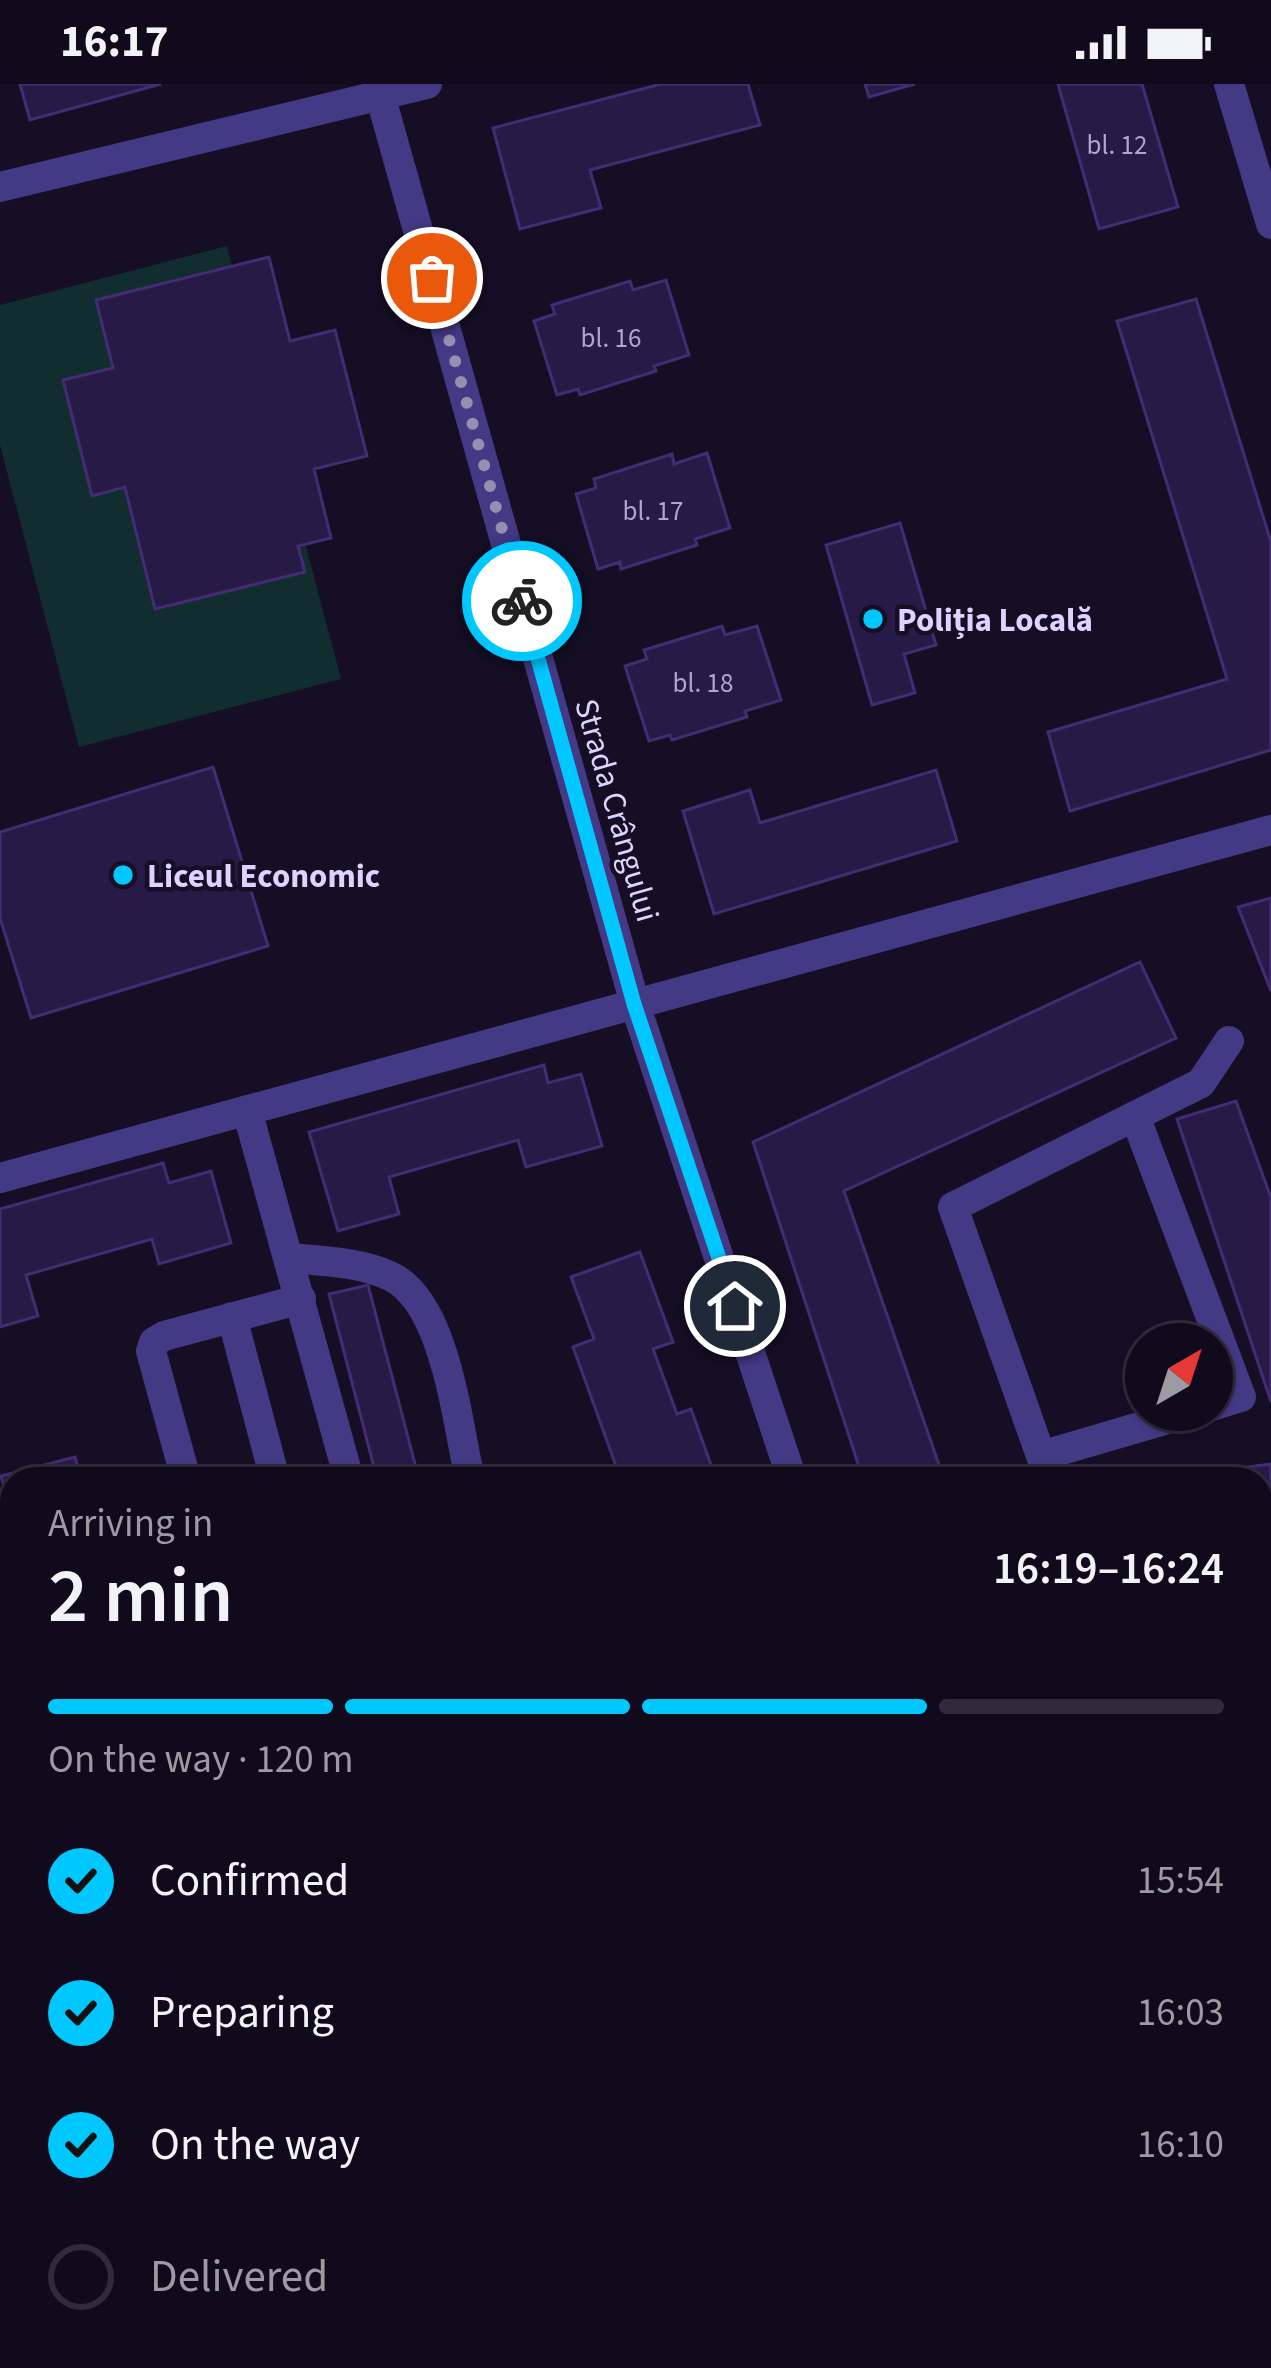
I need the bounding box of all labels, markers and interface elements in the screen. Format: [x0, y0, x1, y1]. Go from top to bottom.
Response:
text: 16:17 [60, 10, 169, 74]
house number: bl. 12 [1087, 126, 1147, 165]
pin [381, 227, 483, 329]
icon: bag [399, 245, 465, 311]
house number: bl. 16 [581, 319, 641, 358]
house number: bl. 17 [623, 492, 683, 531]
courier [462, 541, 582, 661]
icon: bike [489, 568, 555, 634]
place label: Poliția Locală [897, 597, 1093, 644]
marker: Poliția Locală [860, 606, 886, 632]
house number: bl. 18 [673, 664, 733, 703]
street label: Strada Crângului [562, 693, 671, 927]
place label: Liceul Economic [147, 853, 380, 900]
marker: Liceul Economic [110, 862, 136, 888]
pin [684, 1255, 786, 1357]
icon: home [702, 1273, 768, 1339]
north arrow [1125, 1323, 1233, 1431]
map controls [1125, 1323, 1233, 1431]
text: Arriving in [48, 1496, 213, 1552]
text: 16:19–16:24 [993, 1537, 1224, 1601]
text: 2 min [48, 1541, 233, 1652]
text: On the way · 120 m [48, 1732, 354, 1788]
icon: check [48, 1848, 114, 1914]
text: Confirmed [150, 1849, 349, 1913]
text: 15:54 [1137, 1853, 1224, 1909]
icon: check [48, 1980, 114, 2046]
text: Preparing [150, 1981, 334, 2045]
text: 16:03 [1137, 1985, 1224, 2041]
icon: check [48, 2112, 114, 2178]
text: On the way [150, 2113, 360, 2177]
text: 16:10 [1137, 2117, 1224, 2173]
text: Delivered [150, 2245, 328, 2309]

